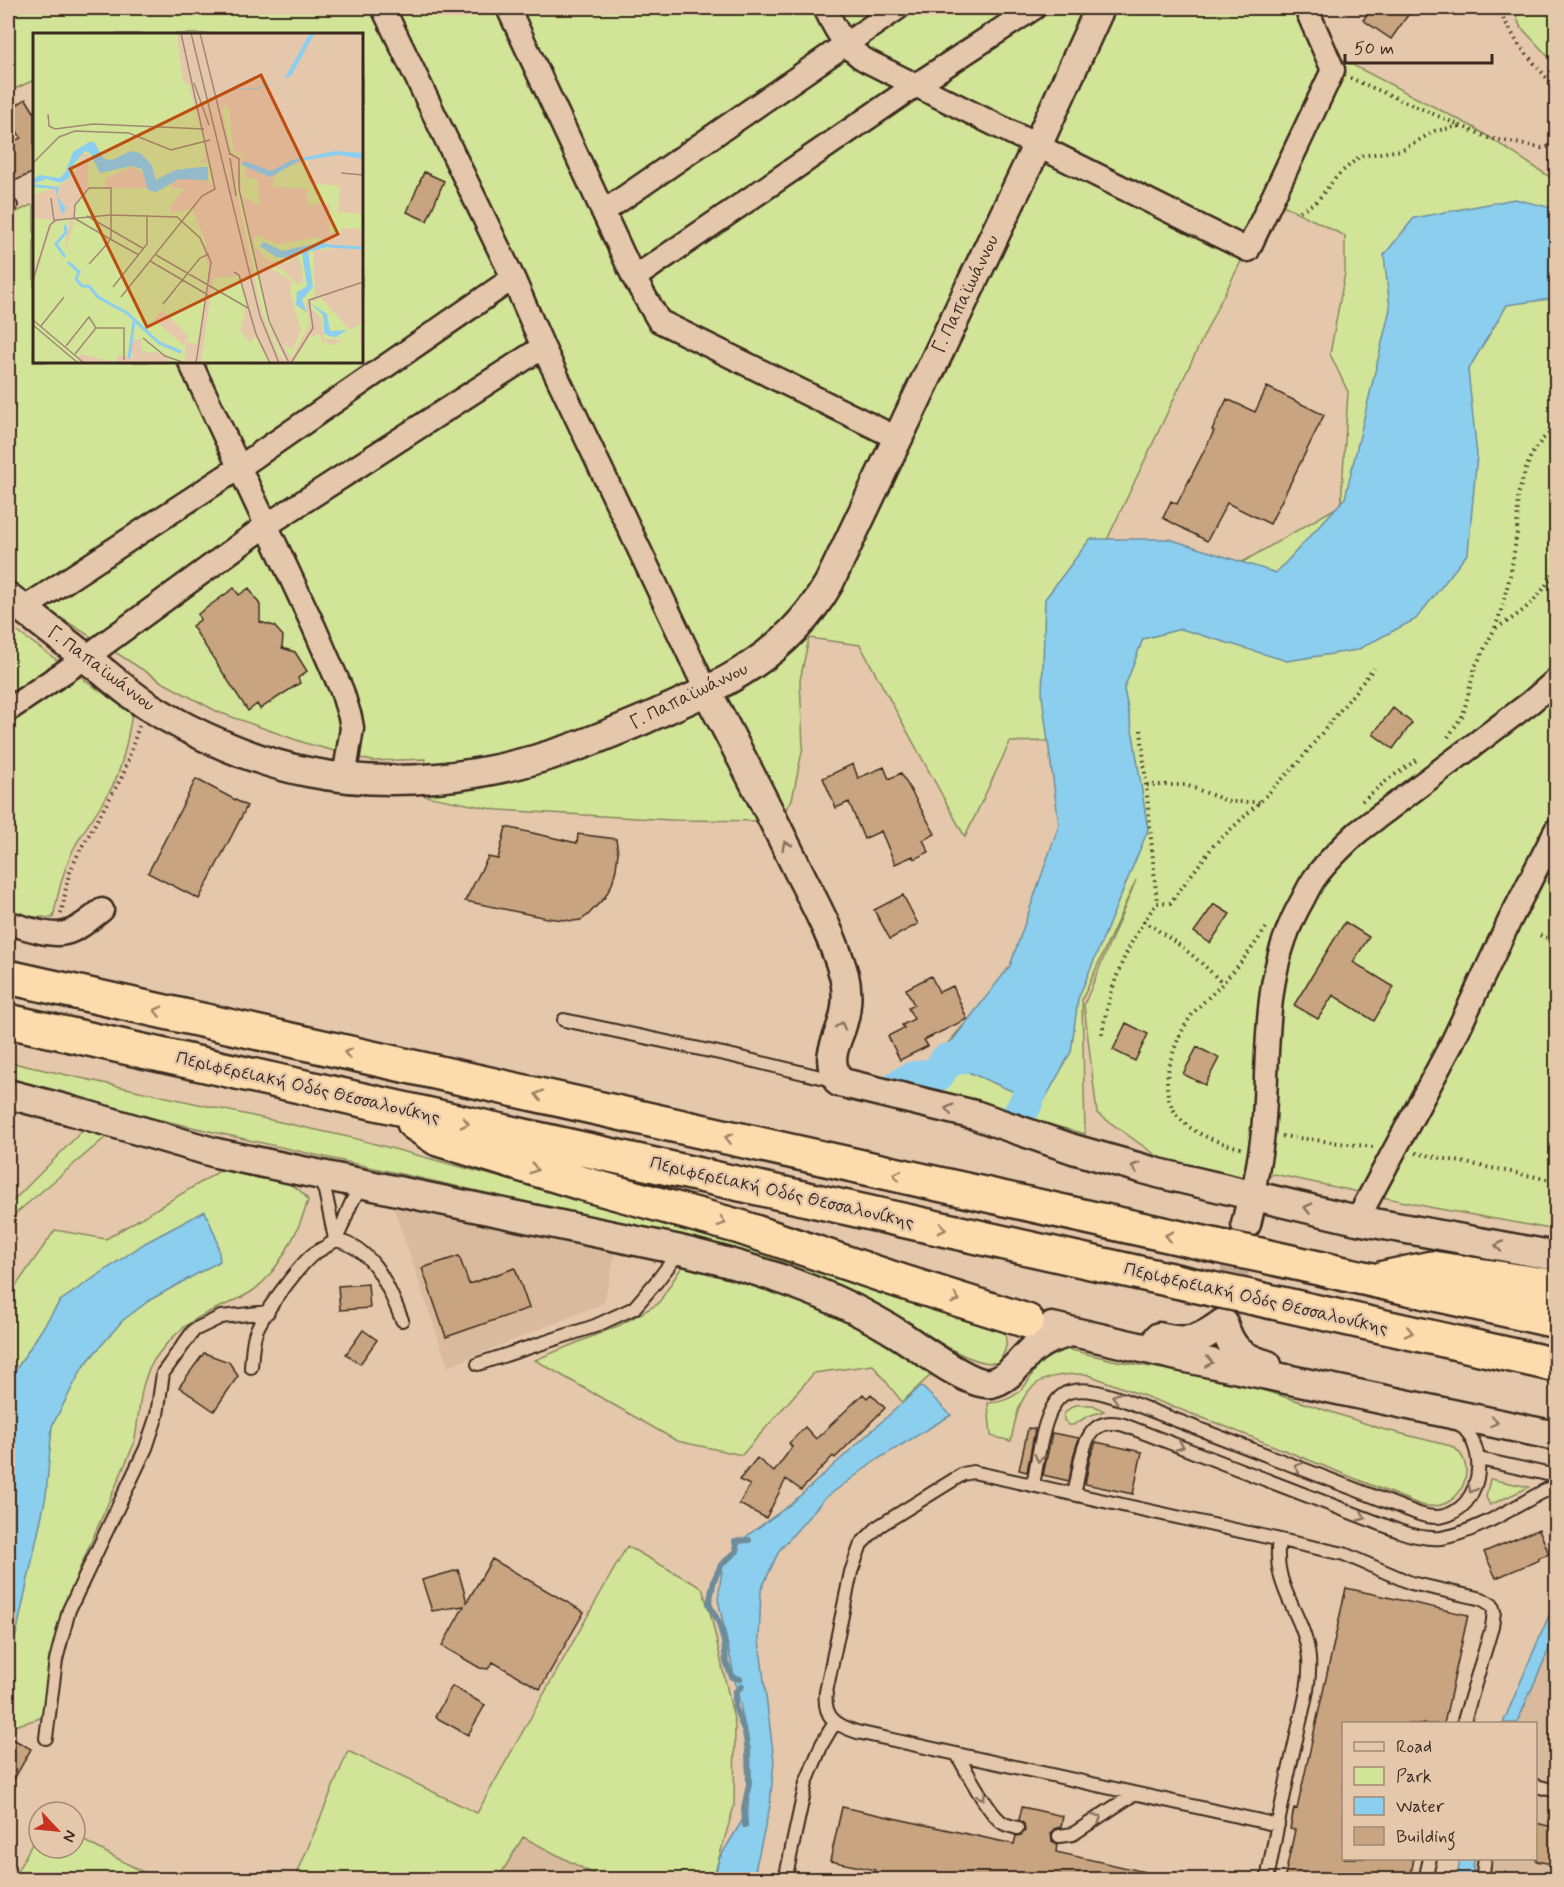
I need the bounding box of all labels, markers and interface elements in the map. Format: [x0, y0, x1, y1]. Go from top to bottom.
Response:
scale bar [1345, 27, 1492, 65]
inset map [33, 33, 363, 363]
text: 50 m [1354, 37, 1394, 61]
street label: Γ. Παπαϊωάννου [927, 231, 1005, 357]
street label: Γ. Παπαϊωάννου [42, 621, 160, 717]
street label: Γ. Παπαϊωάννου [626, 657, 752, 735]
one-way arrow [781, 840, 793, 851]
one-way arrow [153, 1005, 163, 1018]
one-way arrow [833, 1021, 846, 1032]
street label: Περιφερειακή Οδός Θεσσαλονίκης [174, 1046, 442, 1130]
one-way arrow [344, 1047, 354, 1060]
one-way arrow [534, 1090, 544, 1103]
one-way arrow [944, 1104, 954, 1117]
one-way arrow [460, 1115, 470, 1128]
one-way arrow [724, 1132, 734, 1145]
street label: Περιφερειακή Οδός Θεσσαλονίκης [648, 1151, 916, 1235]
one-way arrow [528, 1161, 539, 1174]
one-way arrow [1130, 1162, 1140, 1174]
one-way arrow [892, 1169, 902, 1182]
one-way arrow [1303, 1203, 1313, 1216]
one-way arrow [716, 1215, 727, 1227]
one-way arrow [937, 1222, 947, 1235]
one-way arrow [1164, 1230, 1174, 1243]
one-way arrow [1494, 1240, 1504, 1253]
street label: Περιφερειακή Οδός Θεσσαλονίκης [1122, 1257, 1390, 1341]
one-way arrow [950, 1292, 961, 1304]
one-way arrow [1404, 1325, 1414, 1338]
one-way arrow [1204, 1355, 1214, 1368]
one-way arrow [1111, 1392, 1122, 1405]
one-way arrow [1489, 1415, 1499, 1428]
one-way arrow [1174, 1439, 1184, 1452]
one-way arrow [1033, 1453, 1046, 1463]
one-way arrow [1294, 1462, 1305, 1474]
one-way arrow [1468, 1483, 1480, 1494]
one-way arrow [1355, 1510, 1366, 1522]
legend [1342, 1722, 1537, 1860]
text: Road [1396, 1735, 1432, 1759]
text: Park [1396, 1765, 1432, 1789]
one-way arrow [975, 1790, 987, 1800]
text: Water [1396, 1795, 1445, 1819]
north arrow [27, 1800, 87, 1860]
one-way arrow [1091, 1814, 1102, 1825]
text: Building [1396, 1825, 1456, 1851]
text: N [57, 1827, 81, 1845]

